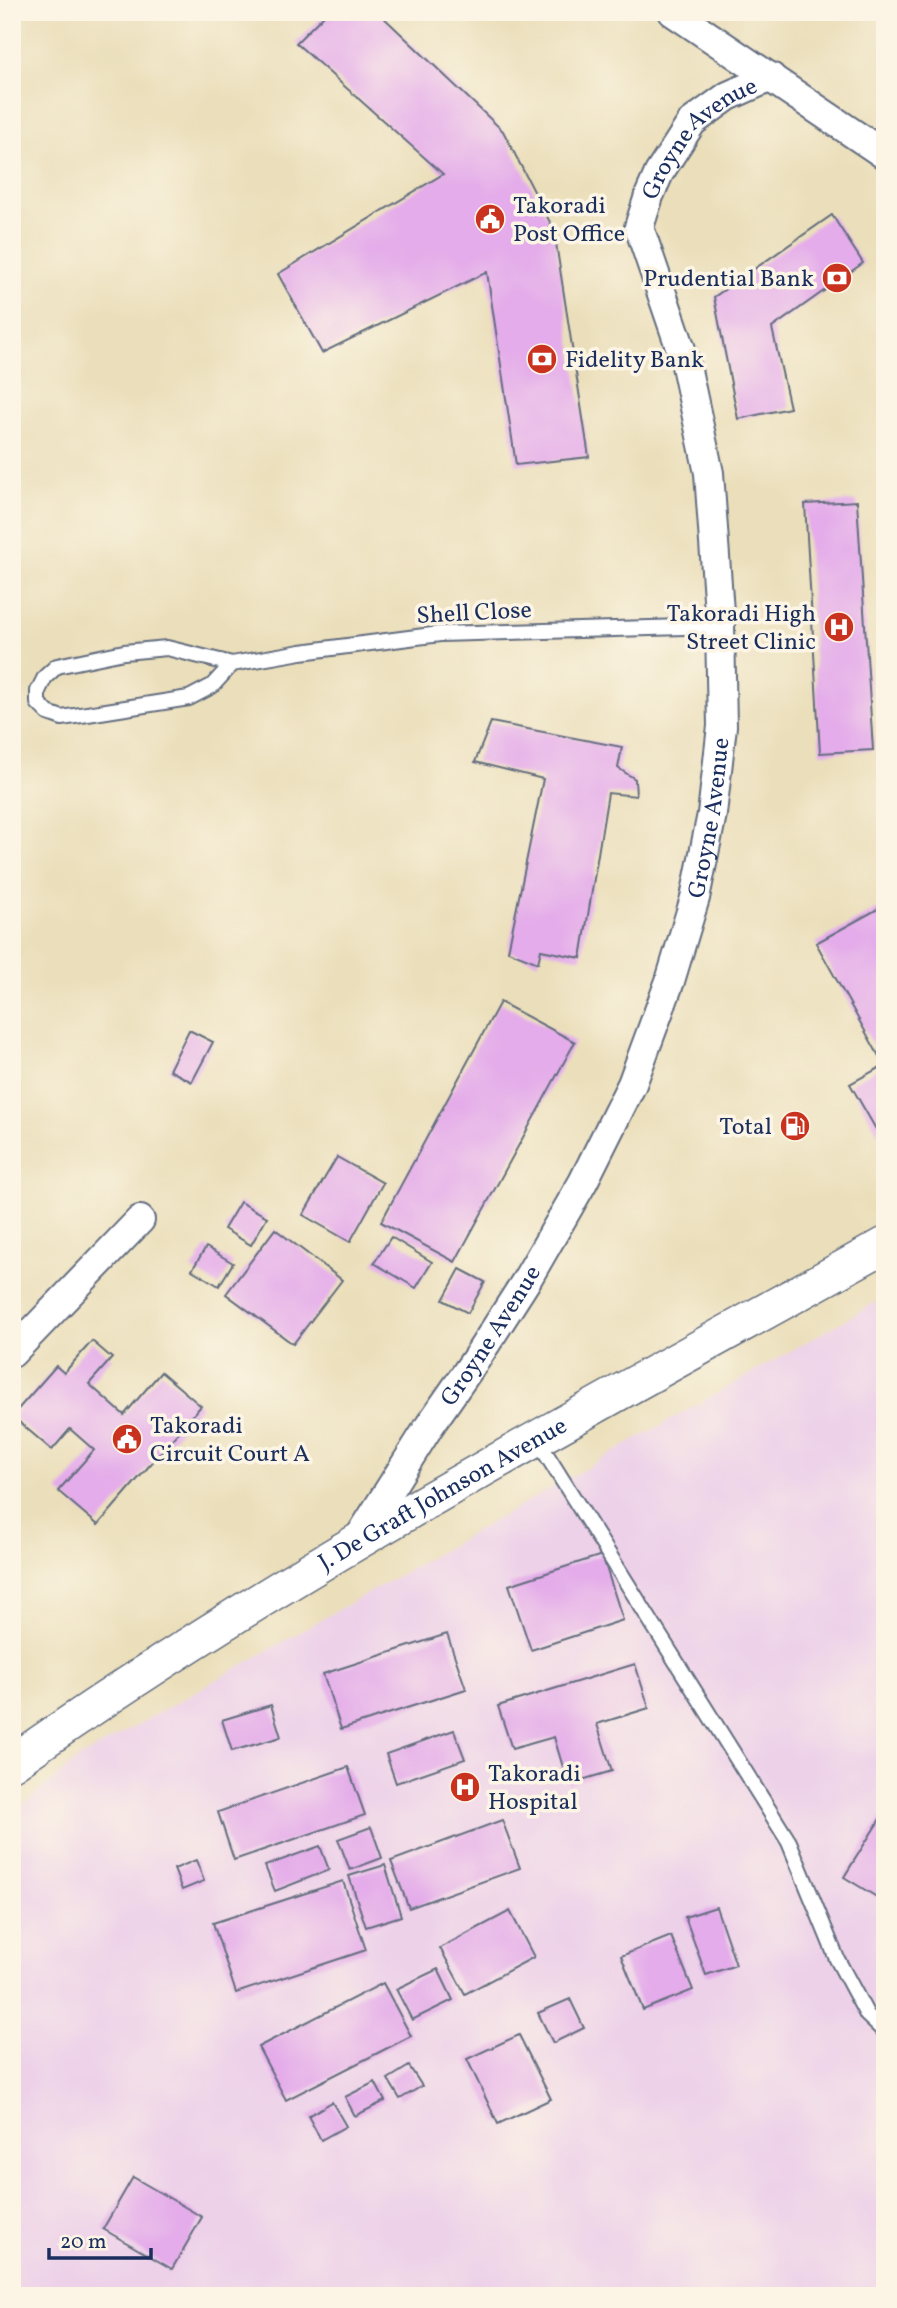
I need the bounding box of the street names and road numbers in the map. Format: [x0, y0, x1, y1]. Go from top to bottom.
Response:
street label: Groyne Avenue [634, 70, 763, 205]
street label: Shell Close [416, 594, 533, 634]
street label: Groyne Avenue [680, 736, 740, 901]
street label: Groyne Avenue [433, 1260, 550, 1414]
street label: J. De Graft Johnson Avenue [312, 1410, 574, 1580]

